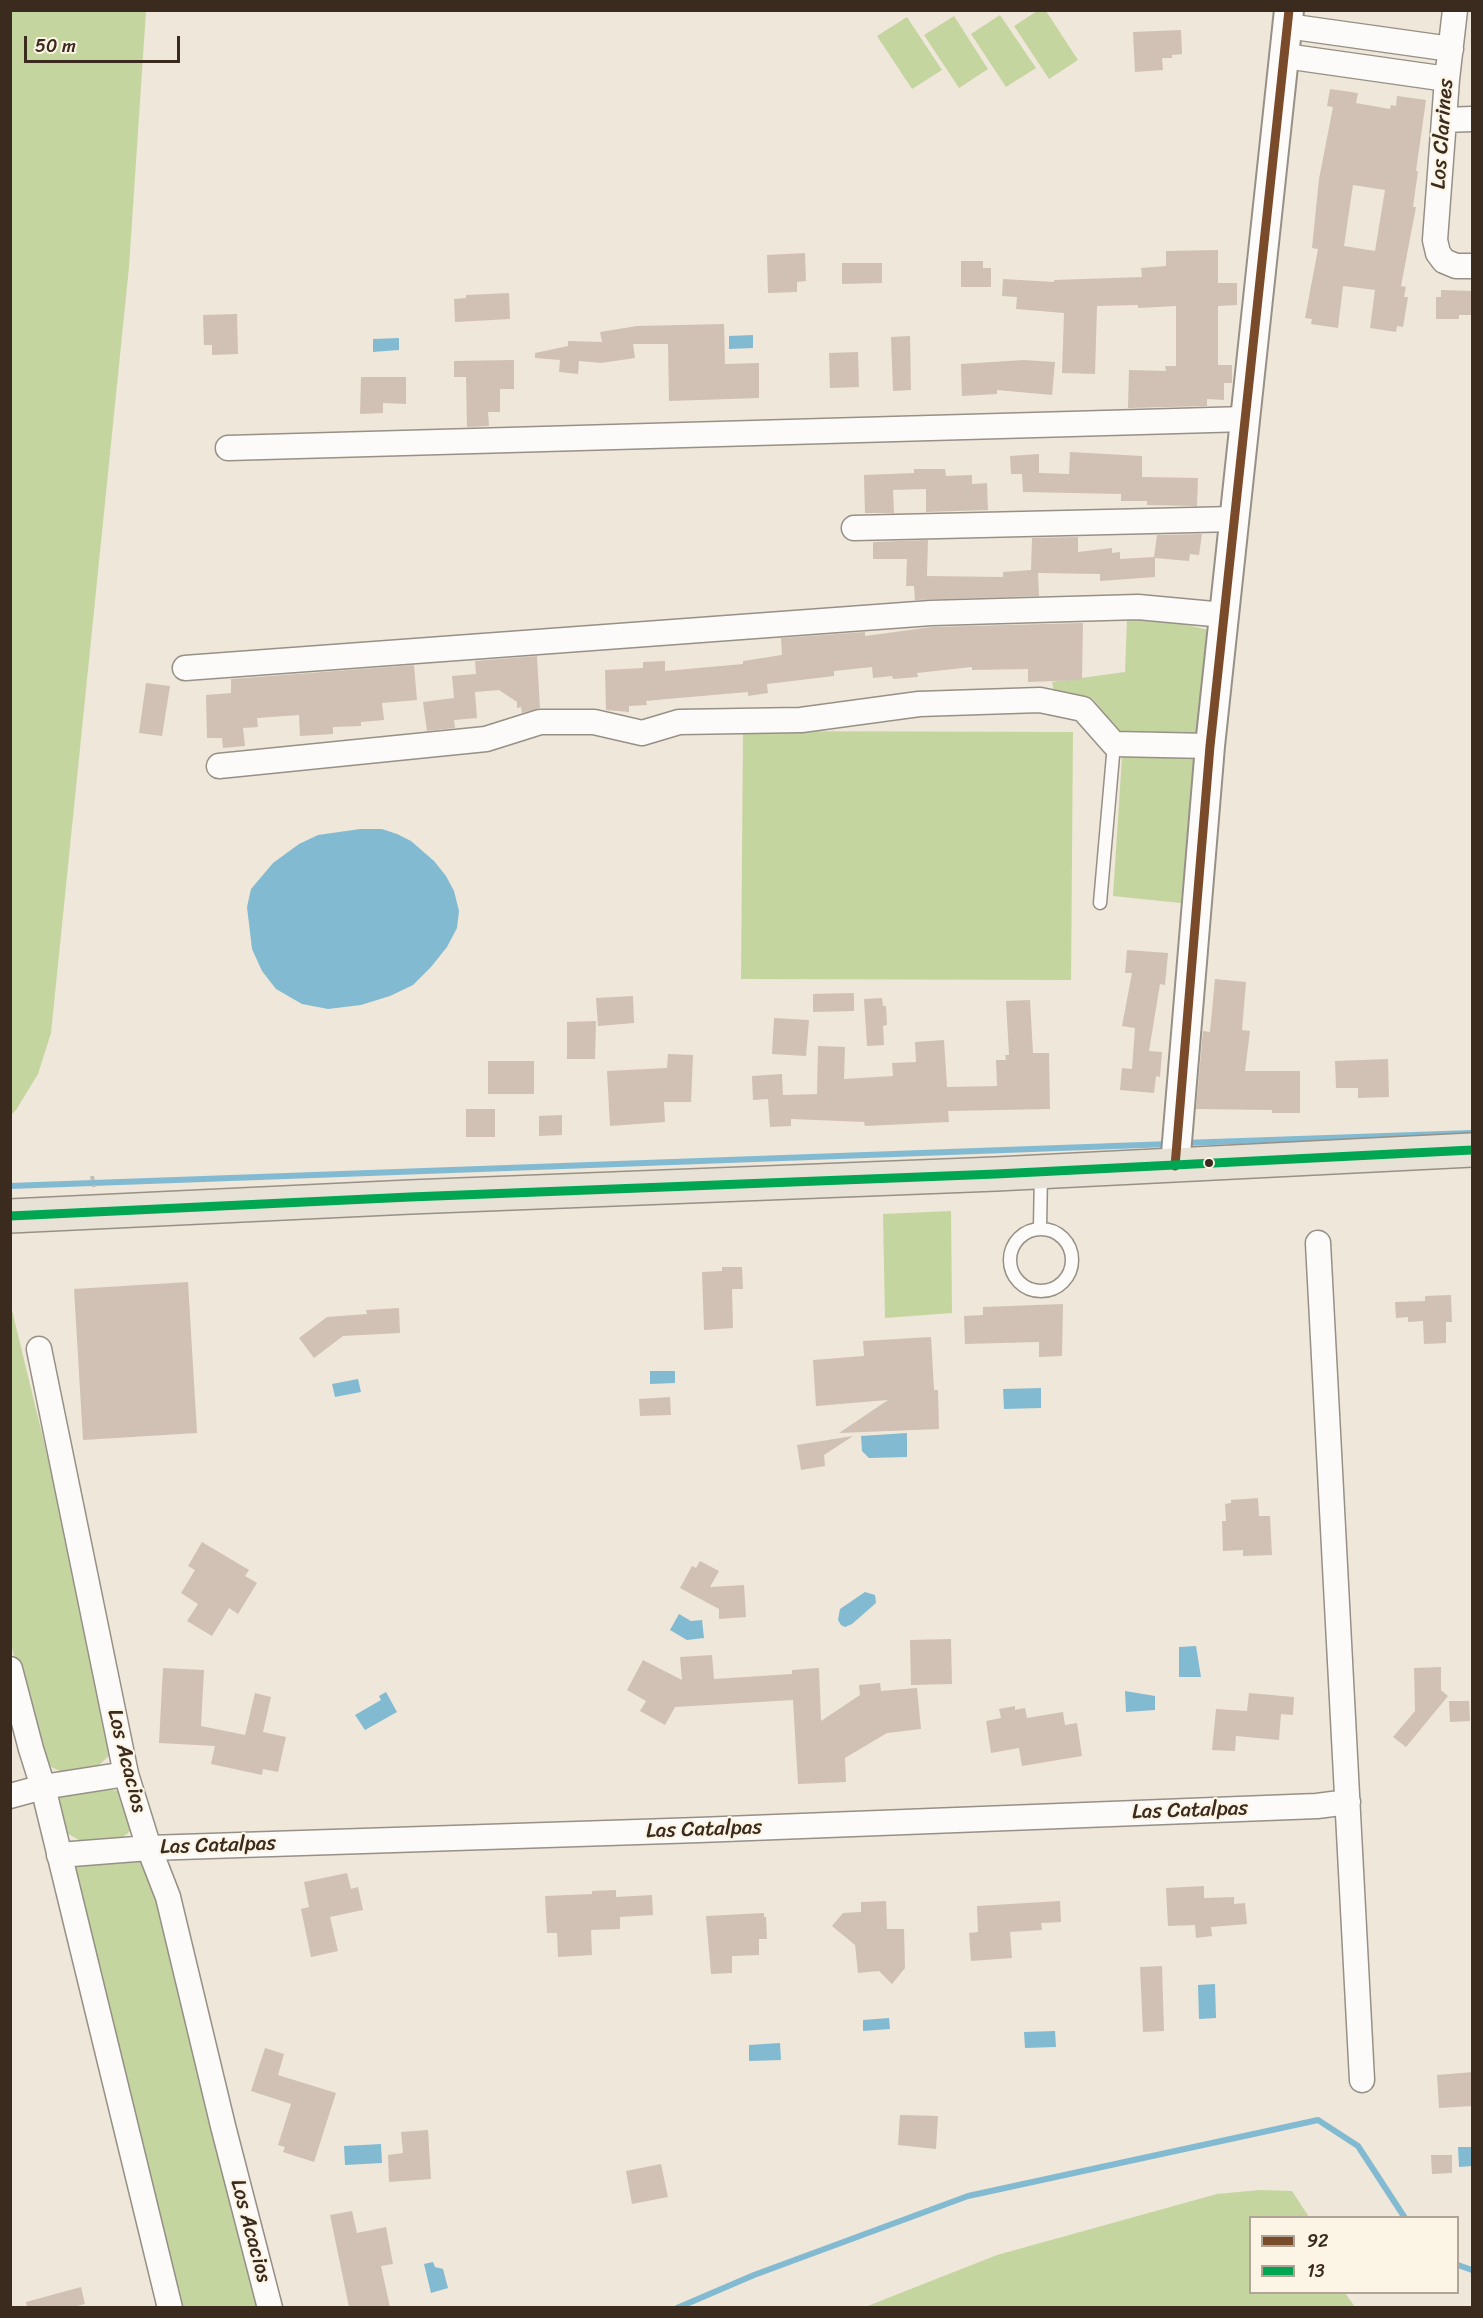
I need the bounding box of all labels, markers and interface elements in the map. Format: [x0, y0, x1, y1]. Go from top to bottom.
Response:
scale bar [27, 24, 183, 62]
text: 50 m [35, 30, 76, 62]
street label: Los Clarines [1427, 78, 1459, 190]
unlabelled marker [1203, 1157, 1215, 1169]
street label: Los Acacios [101, 1707, 151, 1815]
street label: Las Catalpas [1132, 1796, 1248, 1826]
street label: Las Catalpas [646, 1815, 762, 1845]
street label: Las Catalpas [160, 1831, 276, 1861]
street label: Los Acacios [224, 2177, 276, 2285]
legend [1249, 2216, 1459, 2294]
text: 92 [1307, 2225, 1328, 2257]
text: 13 [1307, 2255, 1325, 2287]

